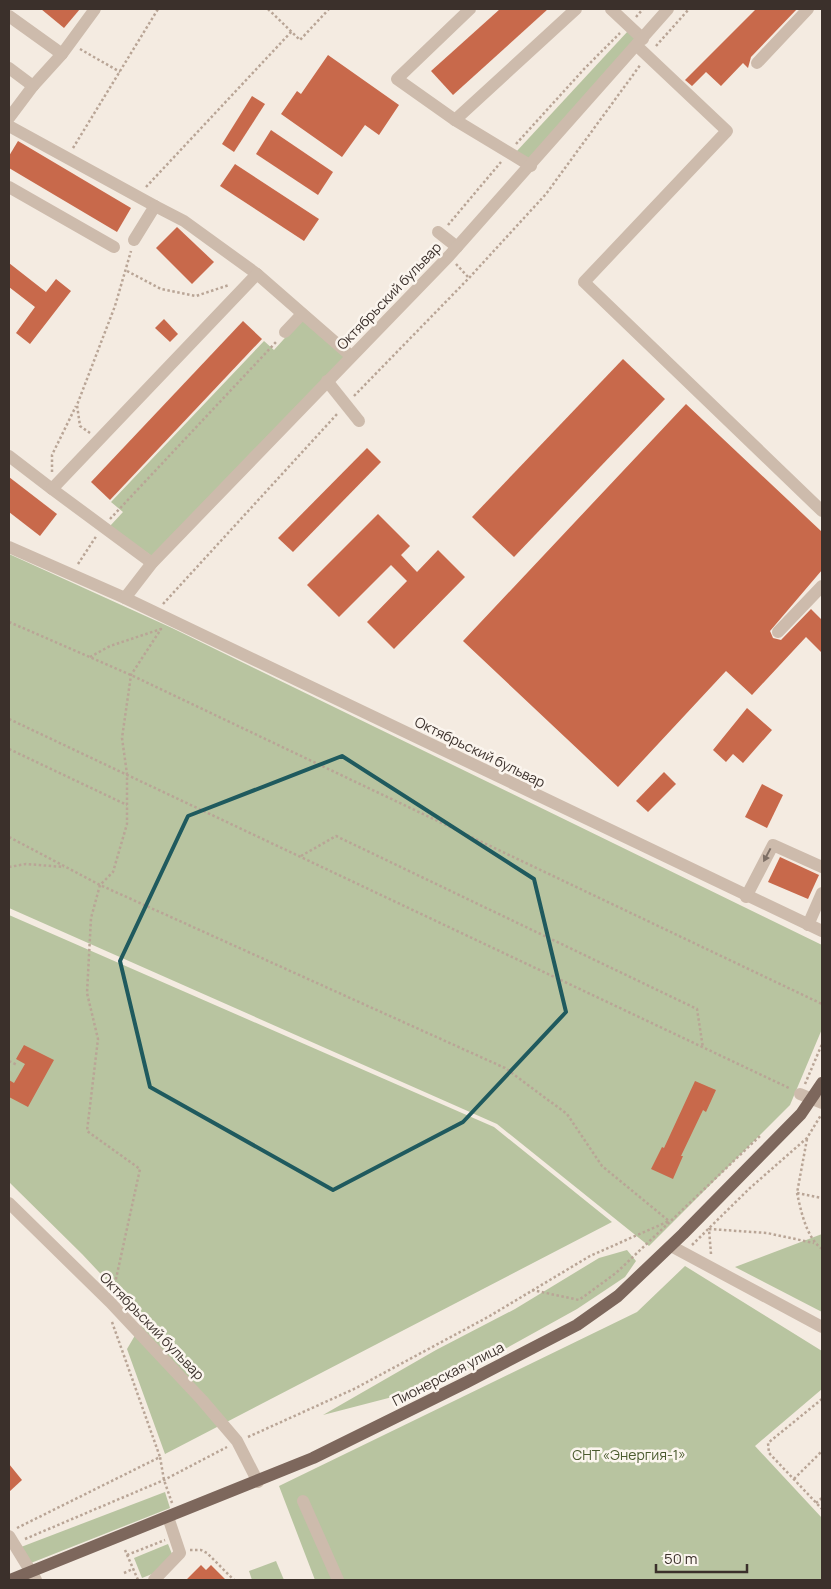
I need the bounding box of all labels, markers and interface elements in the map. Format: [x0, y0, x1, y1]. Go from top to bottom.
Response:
street label: Октябрьский бульвар [332, 238, 445, 354]
street label: Октябрьский бульвар [412, 712, 549, 791]
one-way arrow [763, 848, 771, 862]
street label: Октябрьский бульвар [96, 1268, 209, 1384]
street label: Пионерская улица [389, 1337, 507, 1410]
park label: СНТ «Энергия-1» [572, 1445, 686, 1464]
scale bar [656, 1542, 747, 1574]
text: 50 m [664, 1548, 698, 1569]

